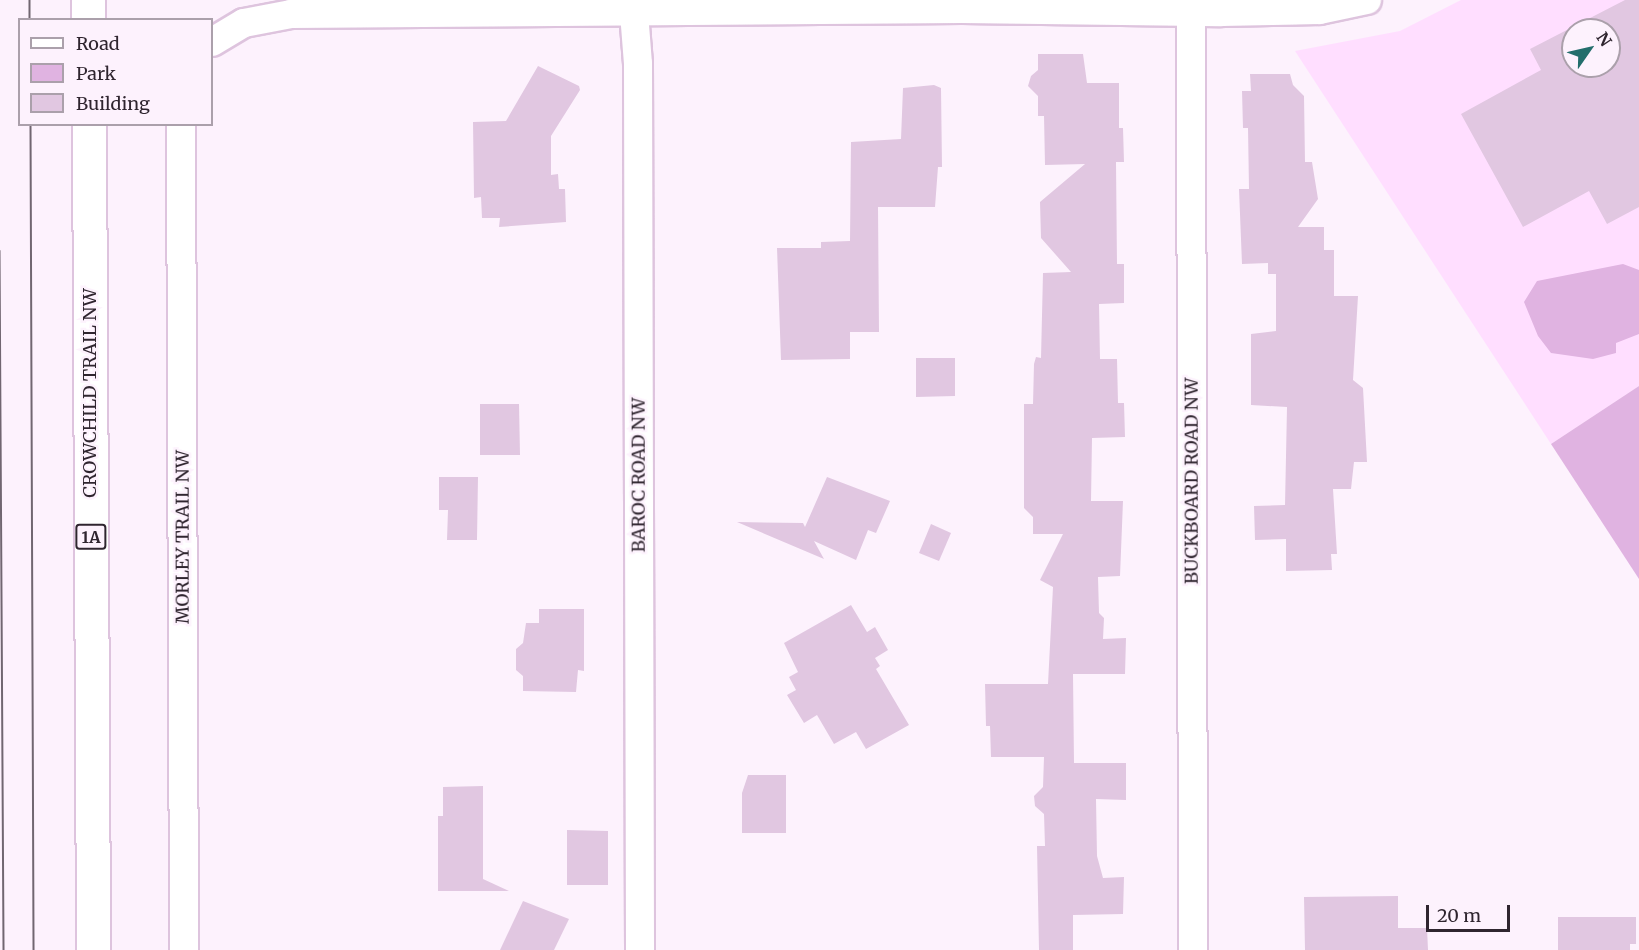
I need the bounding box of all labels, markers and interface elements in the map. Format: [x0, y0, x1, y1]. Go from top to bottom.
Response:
legend [18, 18, 213, 126]
north arrow [1561, 18, 1621, 78]
text: N [1592, 28, 1616, 50]
text: Road [76, 32, 120, 55]
text: Park [76, 62, 116, 85]
text: Building [76, 92, 150, 115]
street label: CROWCHILD TRAIL NW [79, 288, 101, 498]
street label: BUCKBOARD ROAD NW [1181, 378, 1203, 584]
street label: BAROC ROAD NW [628, 398, 650, 552]
street label: MORLEY TRAIL NW [172, 450, 194, 624]
road number: 1A [74, 524, 107, 550]
scale bar [1429, 893, 1513, 931]
text: 20 m [1437, 904, 1481, 927]

